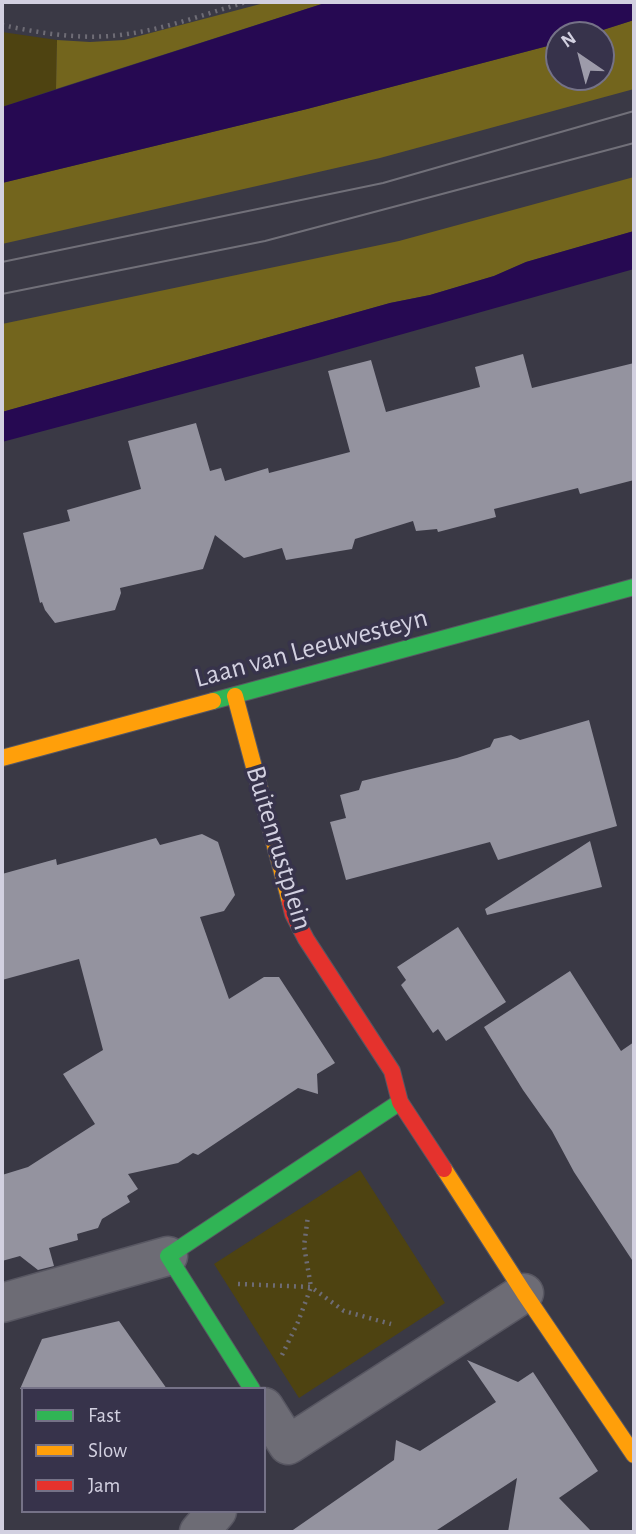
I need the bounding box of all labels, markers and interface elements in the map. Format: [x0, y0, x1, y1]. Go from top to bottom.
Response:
north arrow [545, 21, 615, 91]
text: N [558, 28, 580, 52]
street label: Laan van Leeuwesteyn [191, 601, 431, 695]
street label: Buitenrustplein [238, 762, 320, 934]
legend [21, 1387, 266, 1513]
text: Fast [88, 1405, 121, 1426]
text: Slow [88, 1440, 127, 1461]
text: Jam [88, 1475, 120, 1496]

